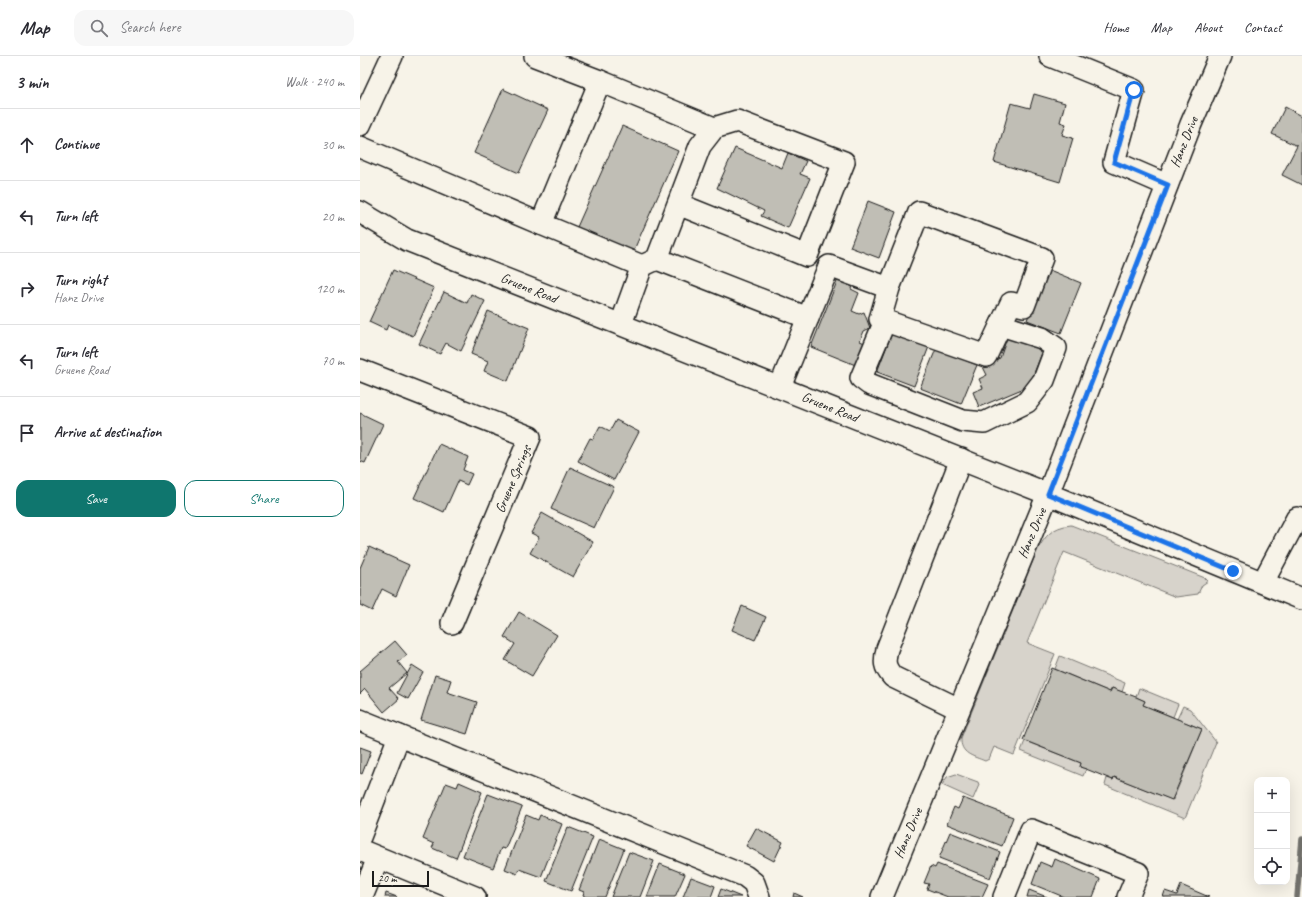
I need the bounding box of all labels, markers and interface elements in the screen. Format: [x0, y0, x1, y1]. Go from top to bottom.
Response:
search box [74, 10, 354, 46]
text: Map [20, 16, 50, 40]
icon: search [88, 17, 110, 39]
text: Search here [120, 18, 181, 37]
text: Home [1103, 19, 1129, 36]
text: Map [1151, 19, 1172, 36]
text: About [1194, 19, 1222, 36]
text: Contact [1244, 19, 1282, 36]
text: 3 min [16, 72, 49, 93]
text: Walk · 240 m [285, 74, 344, 90]
route start [1125, 81, 1143, 99]
street label: Hanz Drive [1166, 113, 1202, 170]
icon: ahead [16, 134, 38, 156]
text: Continue [54, 135, 99, 154]
text: 30 m [322, 137, 344, 153]
icon: left [16, 206, 38, 228]
text: Turn left [54, 207, 97, 226]
text: 20 m [322, 209, 344, 225]
street label: Gruene Road [498, 269, 562, 308]
text: Turn right [54, 271, 107, 290]
icon: right [16, 278, 38, 300]
text: 120 m [316, 281, 344, 297]
text: Hanz Drive [54, 290, 103, 306]
text: Turn left [54, 343, 97, 362]
icon: left [16, 350, 38, 372]
text: 70 m [322, 353, 344, 369]
text: Gruene Road [54, 362, 109, 378]
street label: Gruene Road [799, 388, 863, 427]
icon: arrive [16, 422, 38, 444]
text: Arrive at destination [54, 423, 161, 442]
street label: Gruene Springs [491, 442, 535, 515]
button: Save [16, 480, 176, 517]
button: Share [184, 480, 344, 517]
street label: Hanz Drive [1014, 504, 1051, 561]
route end [1224, 562, 1242, 580]
map controls [1254, 777, 1290, 885]
button: + [1254, 777, 1290, 813]
street label: Hanz Drive [890, 804, 927, 861]
button: − [1254, 813, 1290, 849]
button: locate [1254, 849, 1290, 885]
scale bar [372, 869, 429, 888]
text: 20 m [378, 871, 397, 885]

